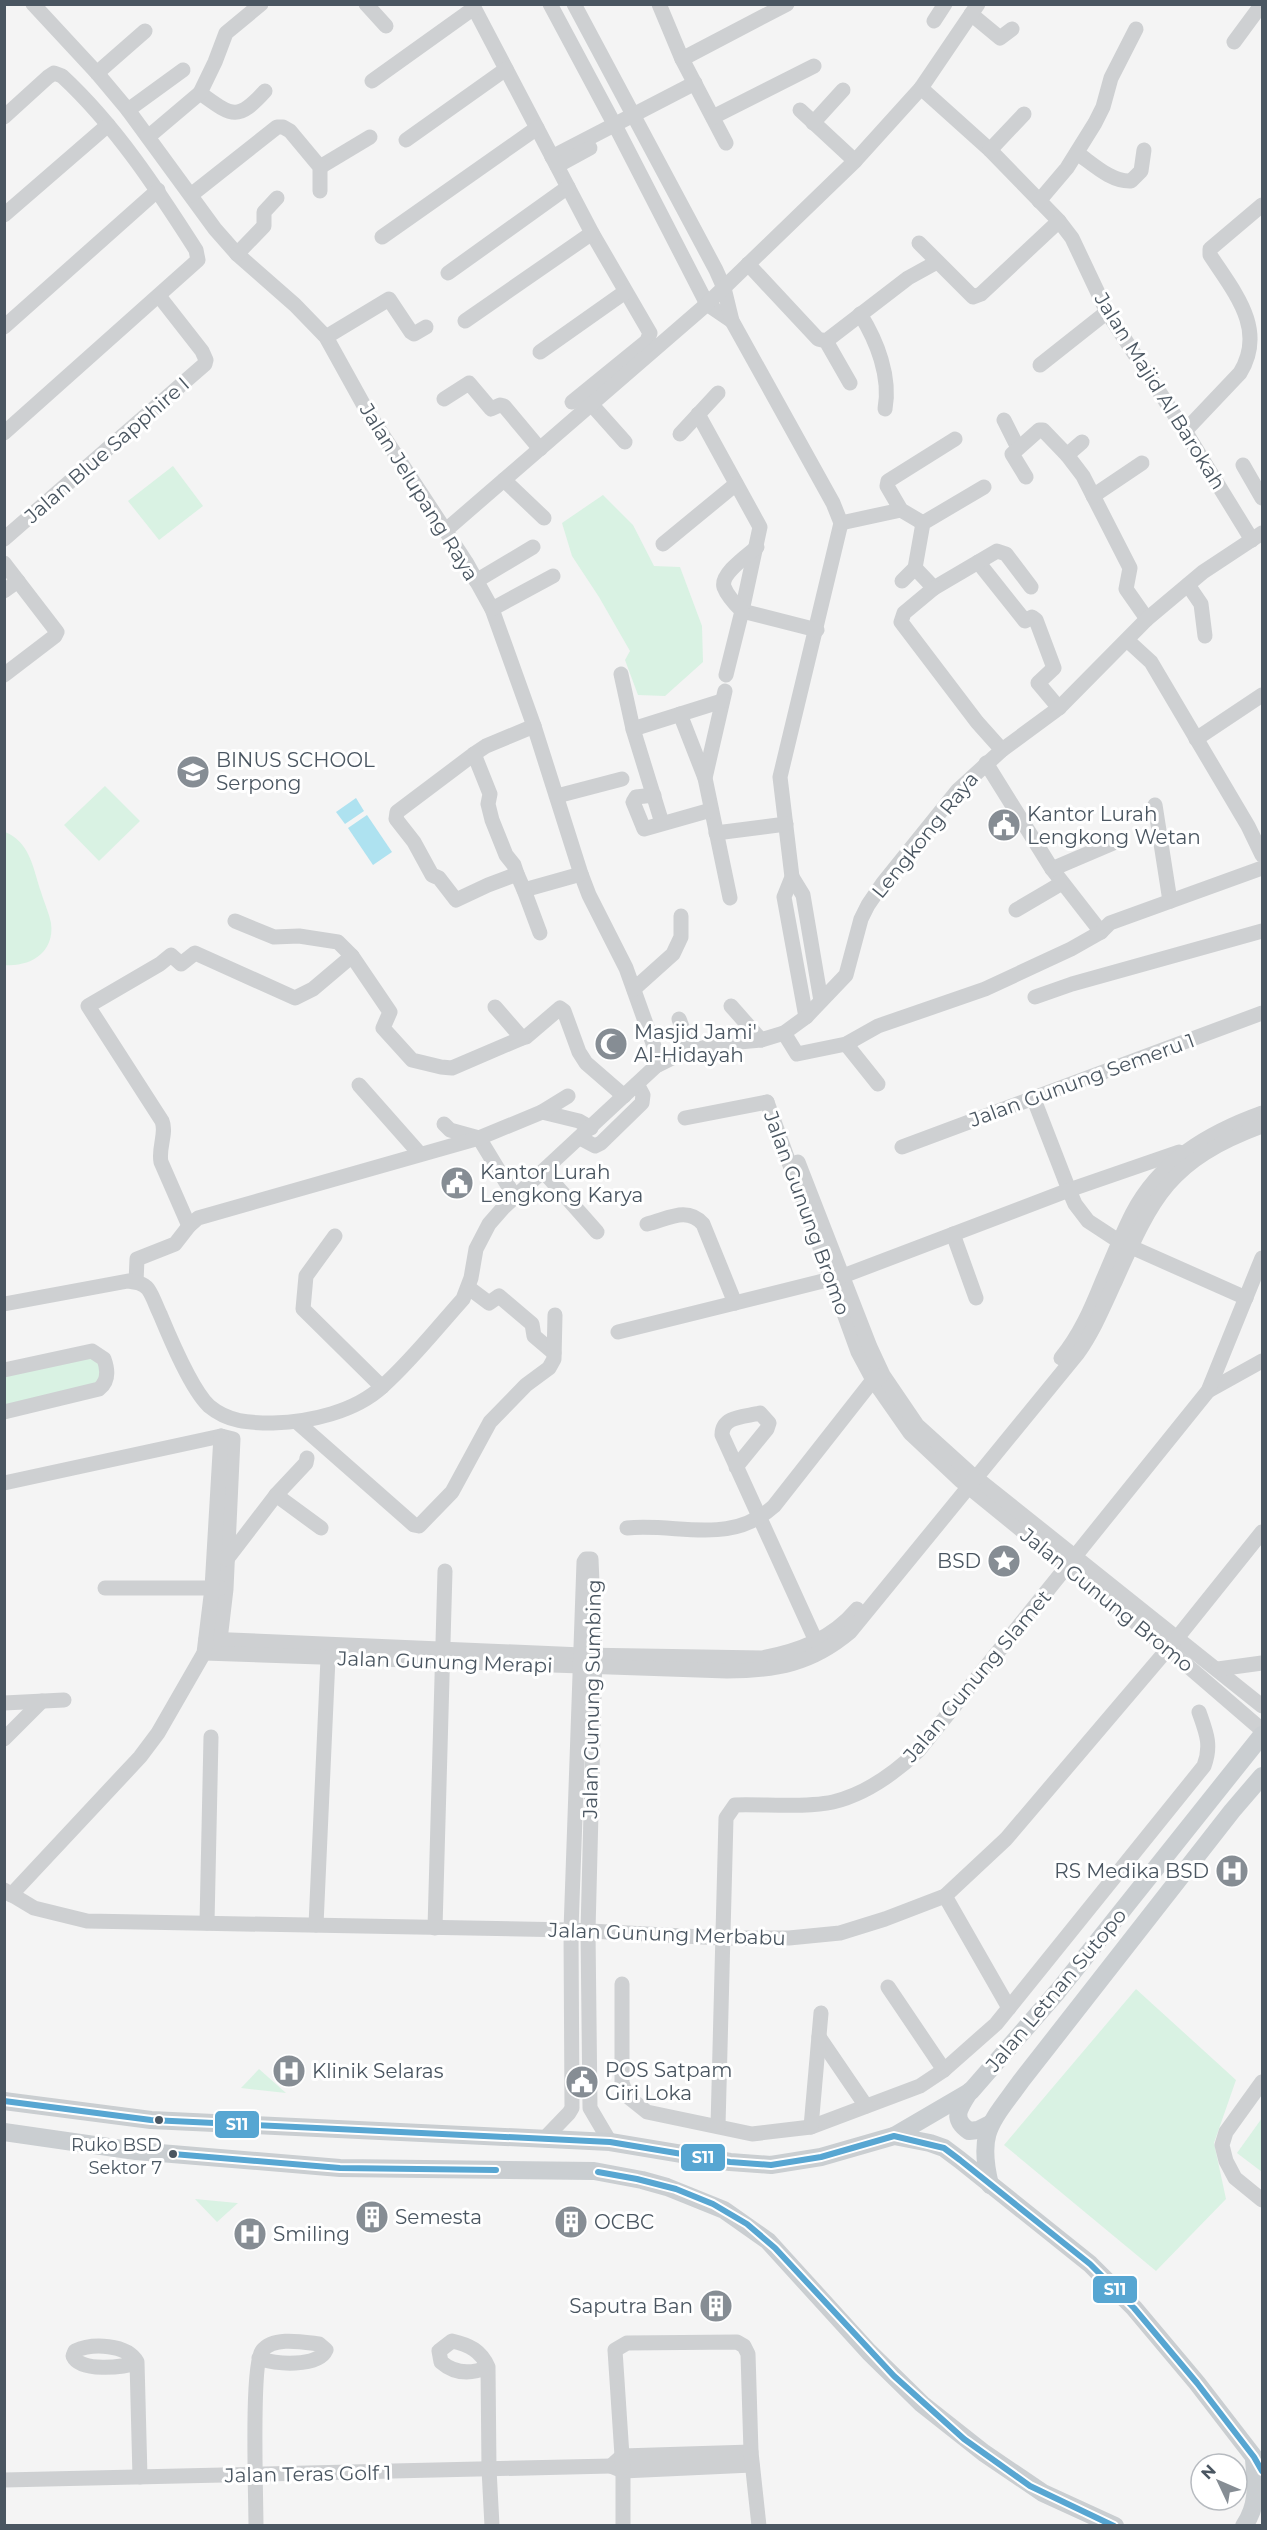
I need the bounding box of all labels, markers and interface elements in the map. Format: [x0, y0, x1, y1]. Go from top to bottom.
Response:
street label: Jalan Majid Al Barokah [1089, 287, 1230, 494]
street label: Jalan Blue Sapphire I [19, 372, 194, 529]
street label: Jalan Jelupang Raya [354, 398, 483, 585]
place label: BINUS SCHOOL Serpong [216, 748, 375, 795]
school or university icon: BINUS SCHOOL Serpong [175, 754, 211, 790]
street label: Lengkong Raya [867, 767, 983, 903]
place label: Kantor Lurah Lengkong Wetan [1027, 802, 1201, 849]
public building icon: Kantor Lurah Lengkong Wetan [986, 807, 1022, 843]
place label: Masjid Jami' Al-Hidayah [634, 1020, 757, 1067]
mosque icon: Masjid Jami' Al-Hidayah [593, 1026, 629, 1062]
street label: Jalan Gunung Semeru 1 [965, 1028, 1198, 1132]
street label: Jalan Gunung Bromo [759, 1107, 855, 1318]
place label: Kantor Lurah Lengkong Karya [480, 1160, 643, 1207]
public building icon: Kantor Lurah Lengkong Karya [439, 1165, 475, 1201]
street label: Jalan Gunung Bromo [1015, 1522, 1198, 1677]
place icon: BSD [986, 1543, 1022, 1579]
place label: BSD [937, 1549, 981, 1573]
street label: Jalan Gunung Sumbing [578, 1579, 606, 1820]
street label: Jalan Gunung Slamet [897, 1585, 1056, 1768]
street label: Jalan Gunung Merapi [336, 1646, 553, 1678]
hospital icon: RS Medika BSD [1214, 1853, 1250, 1889]
place label: RS Medika BSD [1054, 1859, 1209, 1883]
street label: Jalan Letnan Sutopo [980, 1903, 1131, 2077]
street label: Jalan Gunung Merbabu [547, 1918, 786, 1950]
hospital icon: Klinik Selaras [271, 2053, 307, 2089]
place label: POS Satpam Giri Loka [605, 2058, 732, 2105]
place label: Klinik Selaras [312, 2059, 444, 2083]
public building icon: POS Satpam Giri Loka [564, 2064, 600, 2100]
line badge: S11 [214, 2110, 260, 2139]
unlabelled marker [153, 2114, 165, 2126]
text: S11 [226, 2115, 248, 2134]
place label: Ruko BSD Sektor 7 [71, 2134, 162, 2179]
line badge: S11 [680, 2143, 726, 2172]
marker: Ruko BSD Sektor 7 [167, 2148, 179, 2160]
text: S11 [692, 2148, 714, 2167]
building icon: Semesta [354, 2199, 390, 2235]
building icon: OCBC [553, 2204, 589, 2240]
place label: Semesta [395, 2205, 482, 2229]
place label: OCBC [594, 2210, 654, 2234]
hospital icon: Smiling [232, 2216, 268, 2252]
place label: Smiling [273, 2222, 350, 2246]
line badge: S11 [1092, 2275, 1138, 2304]
text: S11 [1104, 2280, 1126, 2299]
building icon: Saputra Ban [698, 2288, 734, 2324]
place label: Saputra Ban [569, 2294, 693, 2318]
north arrow [1189, 2452, 1249, 2512]
street label: Jalan Teras Golf 1 [223, 2461, 392, 2487]
text: N [1197, 2461, 1220, 2483]

